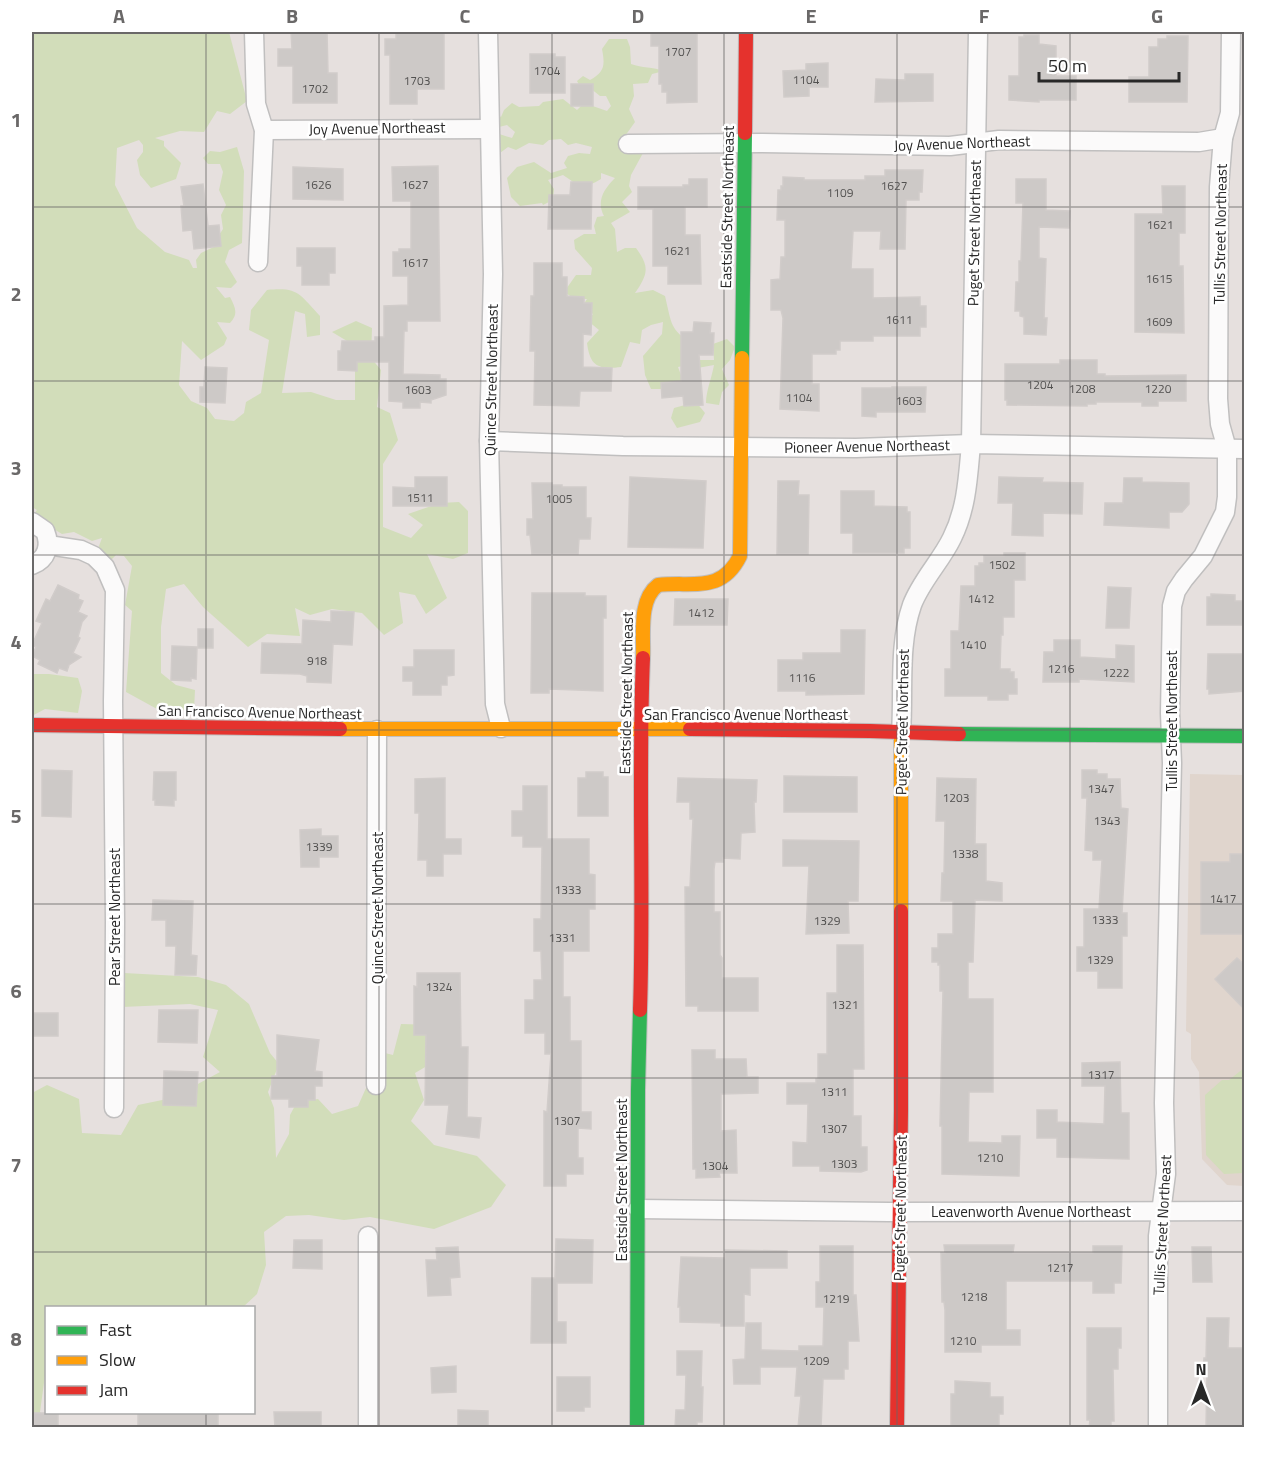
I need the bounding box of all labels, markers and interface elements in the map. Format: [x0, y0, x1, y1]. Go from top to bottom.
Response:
text: A [113, 0, 125, 31]
text: B [286, 0, 298, 31]
text: C [460, 0, 471, 31]
text: D [632, 0, 644, 31]
text: E [805, 0, 817, 31]
text: F [979, 0, 990, 31]
text: G [1151, 0, 1163, 31]
house number: 1707 [665, 42, 691, 61]
scale bar [1039, 45, 1178, 83]
text: 50 m [1048, 52, 1087, 79]
house number: 1704 [534, 61, 561, 80]
house number: 1104 [793, 70, 820, 89]
house number: 1703 [404, 71, 430, 90]
house number: 1702 [302, 79, 328, 98]
text: 1 [10, 104, 22, 135]
street label: Joy Avenue Northeast [308, 115, 446, 141]
street label: Eastside Street Northeast [714, 125, 740, 289]
street label: Joy Avenue Northeast [893, 129, 1031, 157]
street label: Puget Street Northeast [961, 159, 987, 306]
street label: Tullis Street Northeast [1207, 163, 1233, 305]
house number: 1626 [305, 175, 332, 194]
house number: 1627 [402, 175, 428, 194]
house number: 1627 [881, 176, 907, 195]
house number: 1109 [827, 183, 854, 202]
house number: 1621 [1147, 215, 1173, 234]
house number: 1621 [664, 241, 690, 260]
house number: 1617 [402, 253, 428, 272]
house number: 1615 [1146, 269, 1173, 288]
text: 2 [10, 278, 22, 309]
street label: Quince Street Northeast [478, 303, 504, 456]
house number: 1611 [886, 310, 912, 329]
house number: 1609 [1146, 312, 1173, 331]
house number: 1204 [1027, 375, 1054, 394]
house number: 1208 [1069, 379, 1096, 398]
house number: 1220 [1145, 379, 1172, 398]
house number: 1603 [405, 380, 431, 399]
house number: 1104 [786, 388, 813, 407]
house number: 1603 [896, 391, 922, 410]
street label: Pioneer Avenue Northeast [784, 433, 951, 459]
text: 3 [10, 452, 22, 483]
house number: 1511 [407, 488, 433, 507]
house number: 1005 [546, 489, 573, 508]
house number: 1502 [989, 555, 1015, 574]
house number: 1412 [968, 589, 994, 608]
house number: 1412 [688, 603, 714, 622]
street label: Eastside Street Northeast [613, 611, 639, 775]
text: 4 [10, 626, 22, 657]
house number: 1410 [960, 635, 987, 654]
street label: Puget Street Northeast [889, 648, 915, 795]
street label: Tullis Street Northeast [1160, 650, 1183, 791]
house number: 918 [307, 651, 327, 670]
house number: 1216 [1048, 659, 1075, 678]
house number: 1222 [1103, 663, 1129, 682]
house number: 1116 [789, 668, 816, 687]
street label: San Francisco Avenue Northeast [158, 699, 363, 725]
street label: San Francisco Avenue Northeast [644, 703, 849, 726]
house number: 1347 [1088, 779, 1114, 798]
house number: 1203 [943, 788, 969, 807]
text: 5 [10, 800, 22, 831]
house number: 1343 [1094, 811, 1120, 830]
street label: Quince Street Northeast [366, 831, 389, 984]
house number: 1339 [306, 837, 333, 856]
house number: 1338 [952, 844, 979, 863]
street label: Pear Street Northeast [103, 847, 126, 986]
house number: 1333 [555, 880, 581, 899]
house number: 1417 [1210, 889, 1236, 908]
house number: 1333 [1092, 910, 1118, 929]
house number: 1329 [814, 911, 841, 930]
house number: 1331 [549, 928, 575, 947]
house number: 1329 [1087, 950, 1114, 969]
text: 6 [10, 975, 22, 1006]
house number: 1324 [426, 977, 453, 996]
house number: 1321 [832, 995, 858, 1014]
house number: 1317 [1088, 1065, 1114, 1084]
house number: 1311 [821, 1082, 847, 1101]
street label: Eastside Street Northeast [610, 1098, 633, 1261]
house number: 1307 [554, 1111, 580, 1130]
house number: 1307 [821, 1119, 847, 1138]
street label: Puget Street Northeast [887, 1134, 913, 1281]
house number: 1210 [977, 1148, 1004, 1167]
text: 7 [10, 1149, 22, 1180]
street label: Tullis Street Northeast [1147, 1153, 1177, 1296]
house number: 1303 [831, 1154, 857, 1173]
house number: 1304 [702, 1156, 729, 1175]
street label: Leavenworth Avenue Northeast [931, 1200, 1132, 1223]
house number: 1217 [1047, 1258, 1073, 1277]
house number: 1218 [961, 1287, 988, 1306]
house number: 1219 [823, 1289, 850, 1308]
legend [45, 1306, 255, 1414]
text: Fast [99, 1316, 132, 1343]
text: 8 [10, 1323, 22, 1354]
house number: 1210 [950, 1331, 977, 1350]
text: Slow [99, 1346, 136, 1373]
house number: 1209 [803, 1351, 830, 1370]
north arrow [1171, 1354, 1231, 1414]
text: N [1195, 1357, 1207, 1381]
text: Jam [99, 1376, 128, 1403]

